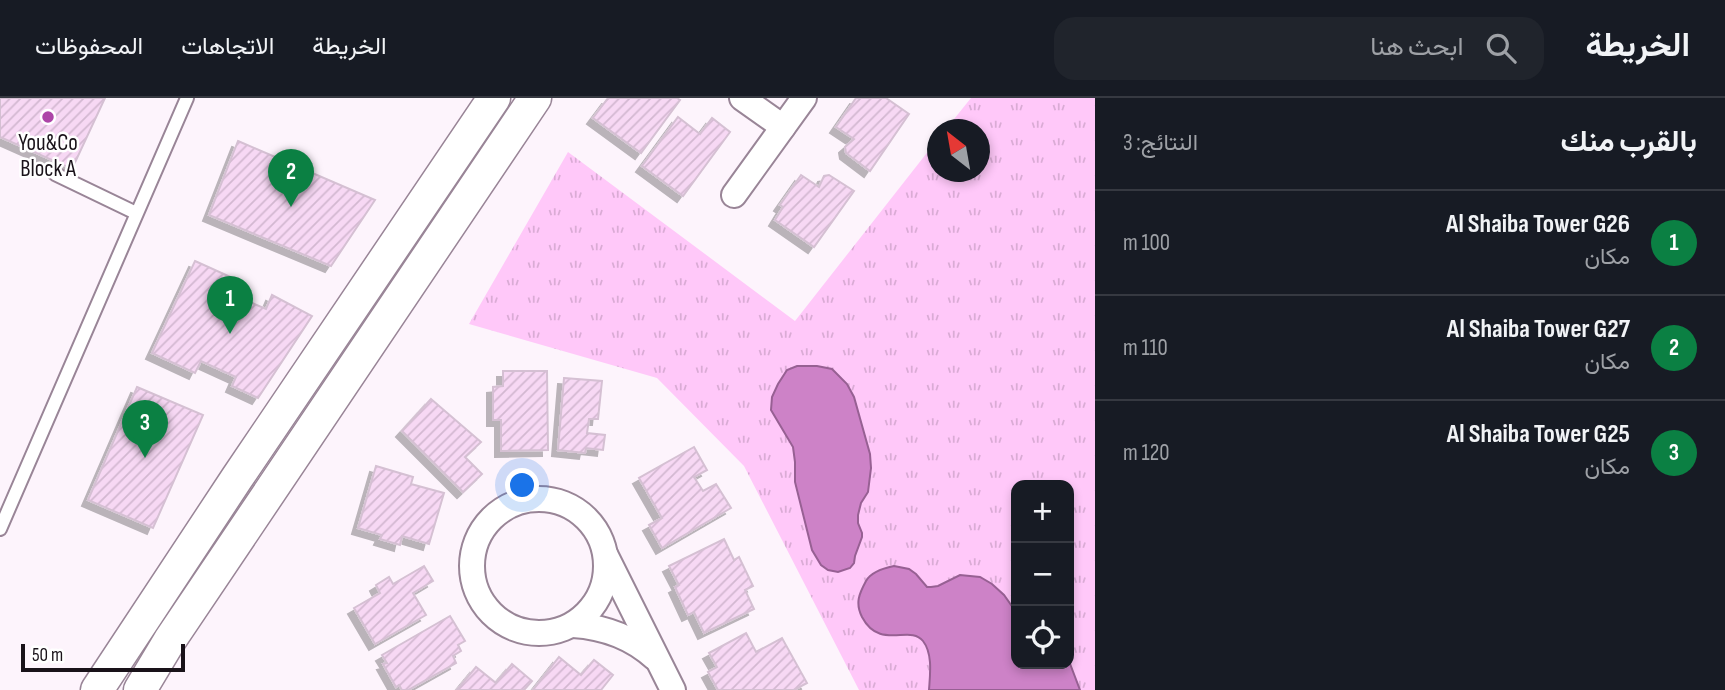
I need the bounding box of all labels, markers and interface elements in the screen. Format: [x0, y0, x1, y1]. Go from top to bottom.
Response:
search box [1054, 17, 1544, 80]
text: الخريطة [1586, 26, 1690, 66]
icon: search [1482, 29, 1520, 67]
text: المحفوظات [35, 32, 143, 61]
text: الاتجاهات [181, 32, 274, 61]
text: الخريطة [312, 32, 387, 61]
text: ابحث هنا [1370, 32, 1464, 63]
marker: You&Co Block A [40, 109, 56, 125]
north arrow [927, 119, 990, 182]
text: بالقرب منك [1561, 124, 1697, 160]
place label: You&Co Block A [18, 129, 78, 183]
text: النتائج: 3 [1123, 129, 1198, 157]
pin: 2 [268, 149, 314, 207]
text: Al Shaiba Tower G26 [1446, 209, 1630, 240]
text: 100 m [1123, 229, 1170, 257]
text: 1 [1669, 229, 1679, 257]
text: مكان [1584, 243, 1630, 271]
pin: 1 [207, 276, 253, 334]
text: Al Shaiba Tower G27 [1447, 314, 1630, 345]
text: 110 m [1123, 334, 1168, 362]
text: 2 [1669, 334, 1679, 362]
text: مكان [1584, 348, 1630, 376]
pin: 3 [122, 400, 168, 458]
text: Al Shaiba Tower G25 [1447, 419, 1630, 450]
text: 120 m [1123, 439, 1170, 467]
text: 3 [1669, 439, 1679, 467]
text: مكان [1584, 453, 1630, 481]
your location [505, 468, 539, 502]
map controls [1011, 480, 1074, 669]
button: + [1011, 480, 1074, 543]
button: − [1011, 543, 1074, 606]
button: locate [1011, 606, 1074, 669]
scale bar [21, 641, 186, 673]
text: 50 m [32, 644, 63, 667]

